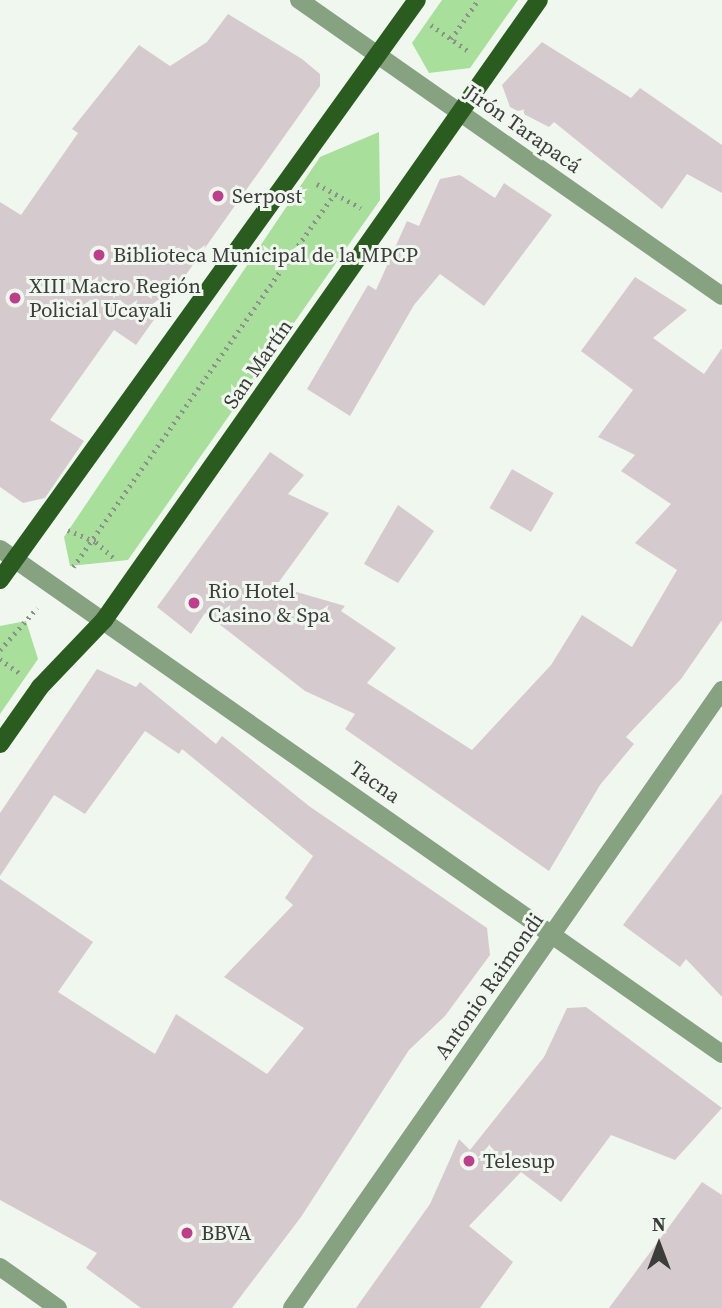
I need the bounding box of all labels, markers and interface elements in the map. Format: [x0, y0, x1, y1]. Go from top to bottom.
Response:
street label: Jirón Tarapacá [460, 79, 586, 179]
place label: Serpost [232, 183, 302, 209]
marker: Serpost [210, 188, 226, 204]
place label: Biblioteca Municipal de la MPCP [113, 242, 418, 268]
marker: Biblioteca Municipal de la MPCP [91, 247, 107, 263]
place label: XIII Macro Región Policial Ucayali [29, 273, 201, 323]
marker: XIII Macro Región Policial Ucayali [7, 290, 23, 306]
street label: San Martín [218, 315, 298, 413]
place label: Rio Hotel Casino & Spa [208, 578, 330, 628]
marker: Rio Hotel Casino & Spa [186, 595, 202, 611]
street label: Tacna [345, 756, 405, 808]
street label: Antonio Raimondi [429, 908, 549, 1064]
place label: Telesup [483, 1148, 555, 1174]
marker: Telesup [461, 1153, 477, 1169]
north arrow [624, 1210, 694, 1280]
text: N [652, 1211, 666, 1237]
place label: BBVA [201, 1220, 251, 1246]
marker: BBVA [179, 1225, 195, 1241]

